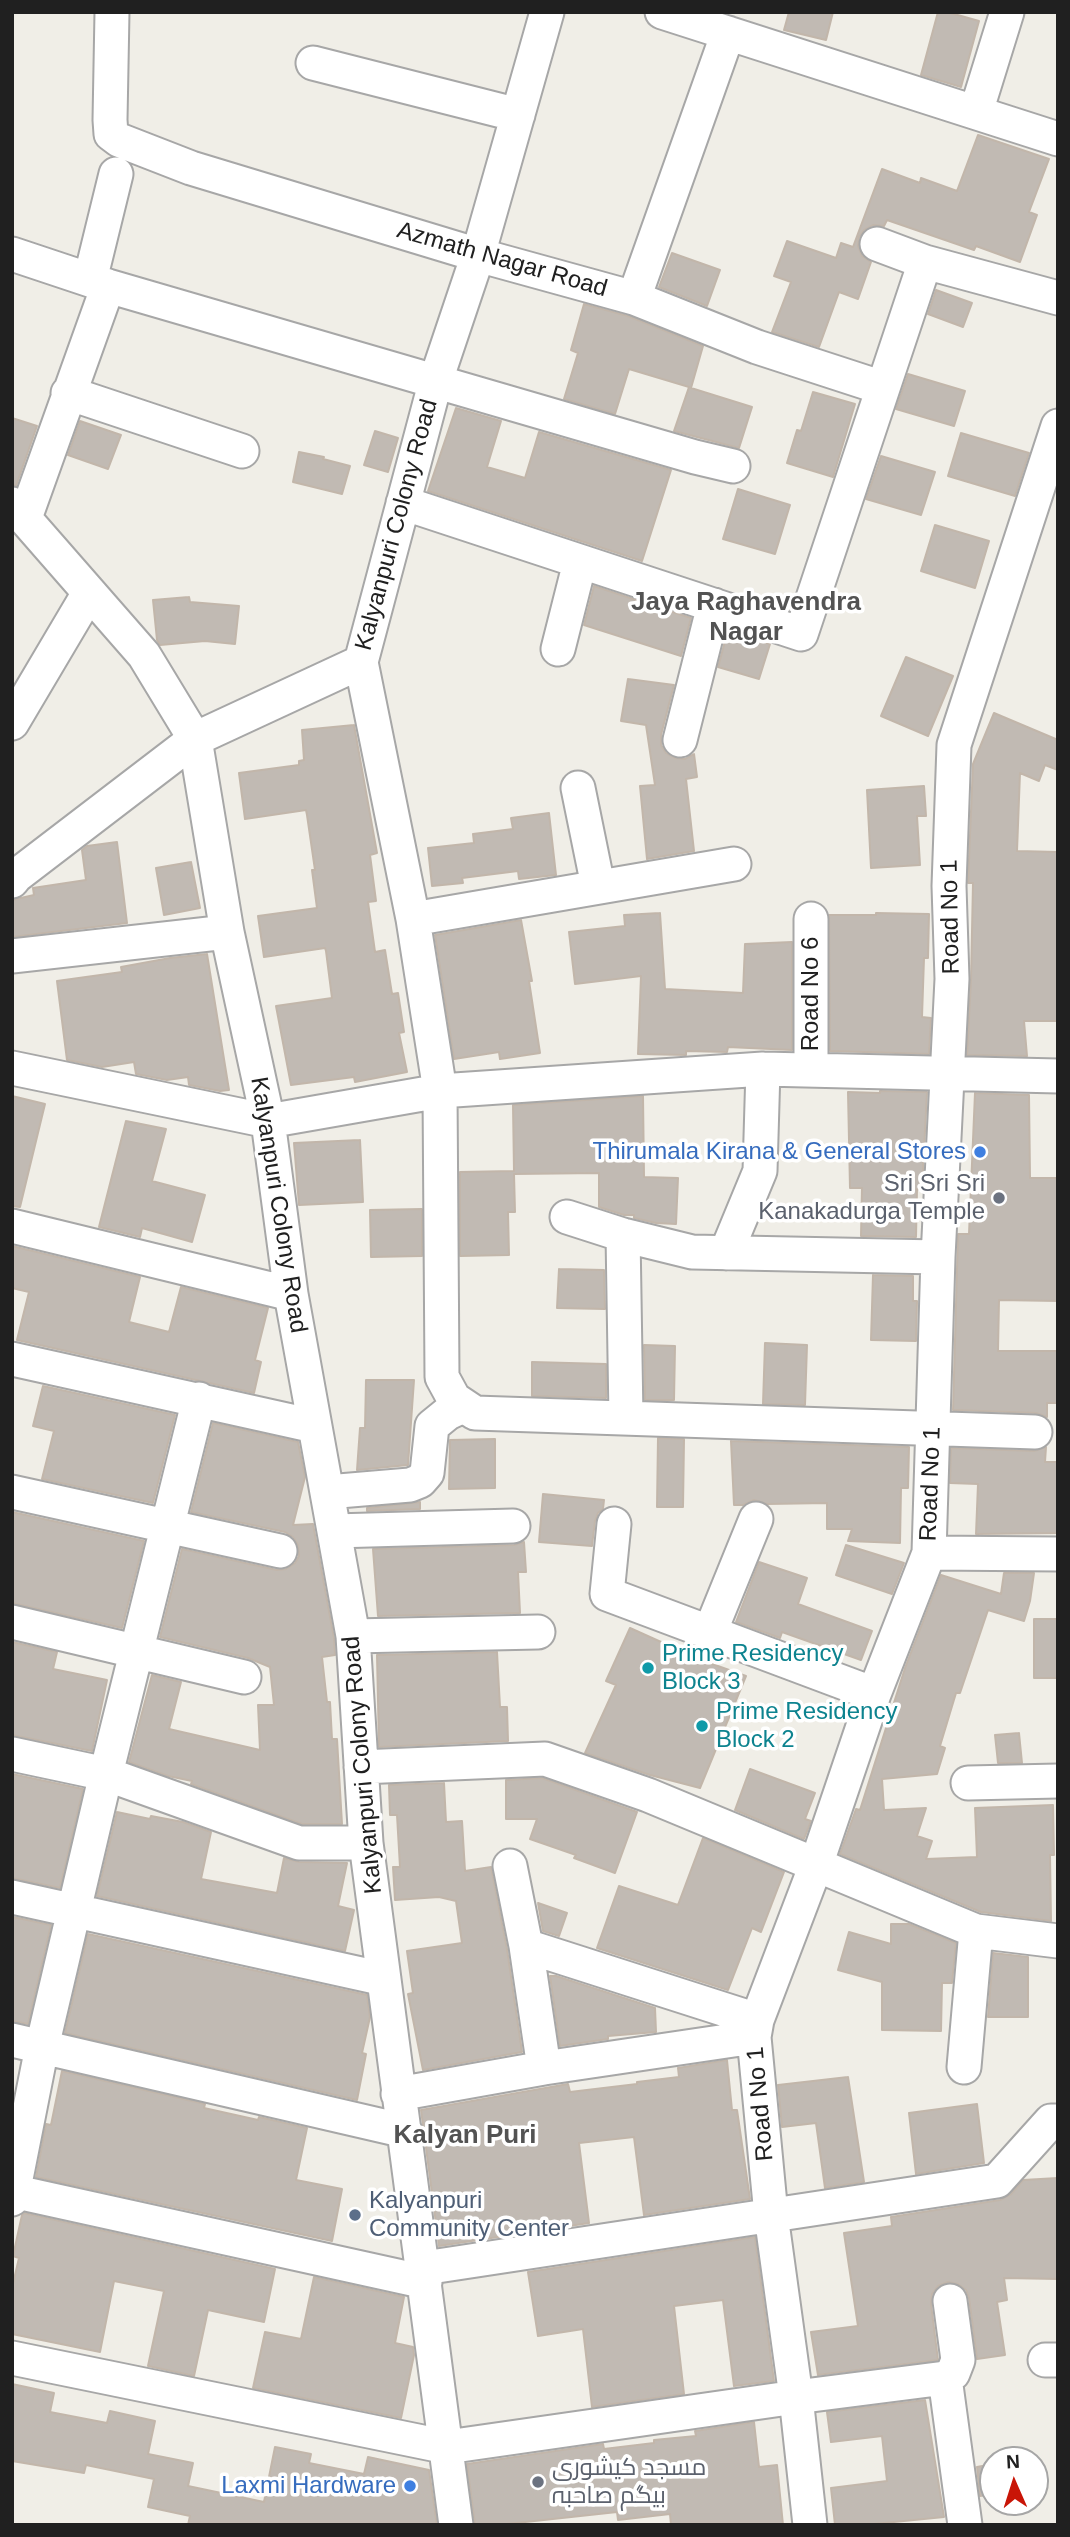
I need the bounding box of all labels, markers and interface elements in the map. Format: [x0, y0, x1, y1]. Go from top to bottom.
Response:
street label: Azmath Nagar Road [394, 216, 610, 304]
street label: Kalyanpuri Colony Road [350, 396, 444, 654]
district label: Jaya Raghavendra Nagar [631, 587, 861, 648]
street label: Road No 1 [936, 859, 966, 975]
street label: Road No 6 [797, 937, 825, 1051]
street label: Kalyanpuri Colony Road [244, 1075, 312, 1335]
place label: Thirumala Kirana & General Stores [592, 1138, 966, 1166]
marker: Thirumala Kirana & General Stores [972, 1144, 988, 1160]
place label: Sri Sri Sri Kanakadurga Temple [758, 1170, 985, 1226]
marker: Sri Sri Sri Kanakadurga Temple [991, 1190, 1007, 1206]
street label: Road No 1 [915, 1426, 947, 1542]
street label: Kalyanpuri Colony Road [337, 1635, 389, 1895]
place label: Prime Residency Block 3 [662, 1640, 843, 1696]
marker: Prime Residency Block 3 [640, 1660, 656, 1676]
place label: Prime Residency Block 2 [716, 1698, 897, 1754]
marker: Prime Residency Block 2 [694, 1718, 710, 1734]
street label: Road No 1 [742, 2046, 780, 2162]
district label: Kalyan Puri [393, 2120, 537, 2152]
place label: Kalyanpuri Community Center [369, 2187, 569, 2243]
marker: Kalyanpuri Community Center [347, 2207, 363, 2223]
north arrow [979, 2446, 1049, 2516]
text: N [1006, 2451, 1020, 2472]
place label: مسجد کیشوری بیگم صاحبہ [552, 2454, 706, 2510]
place label: Laxmi Hardware [221, 2472, 396, 2500]
marker: مسجد کیشوری بیگم صاحبہ [530, 2474, 546, 2490]
marker: Laxmi Hardware [402, 2478, 418, 2494]

